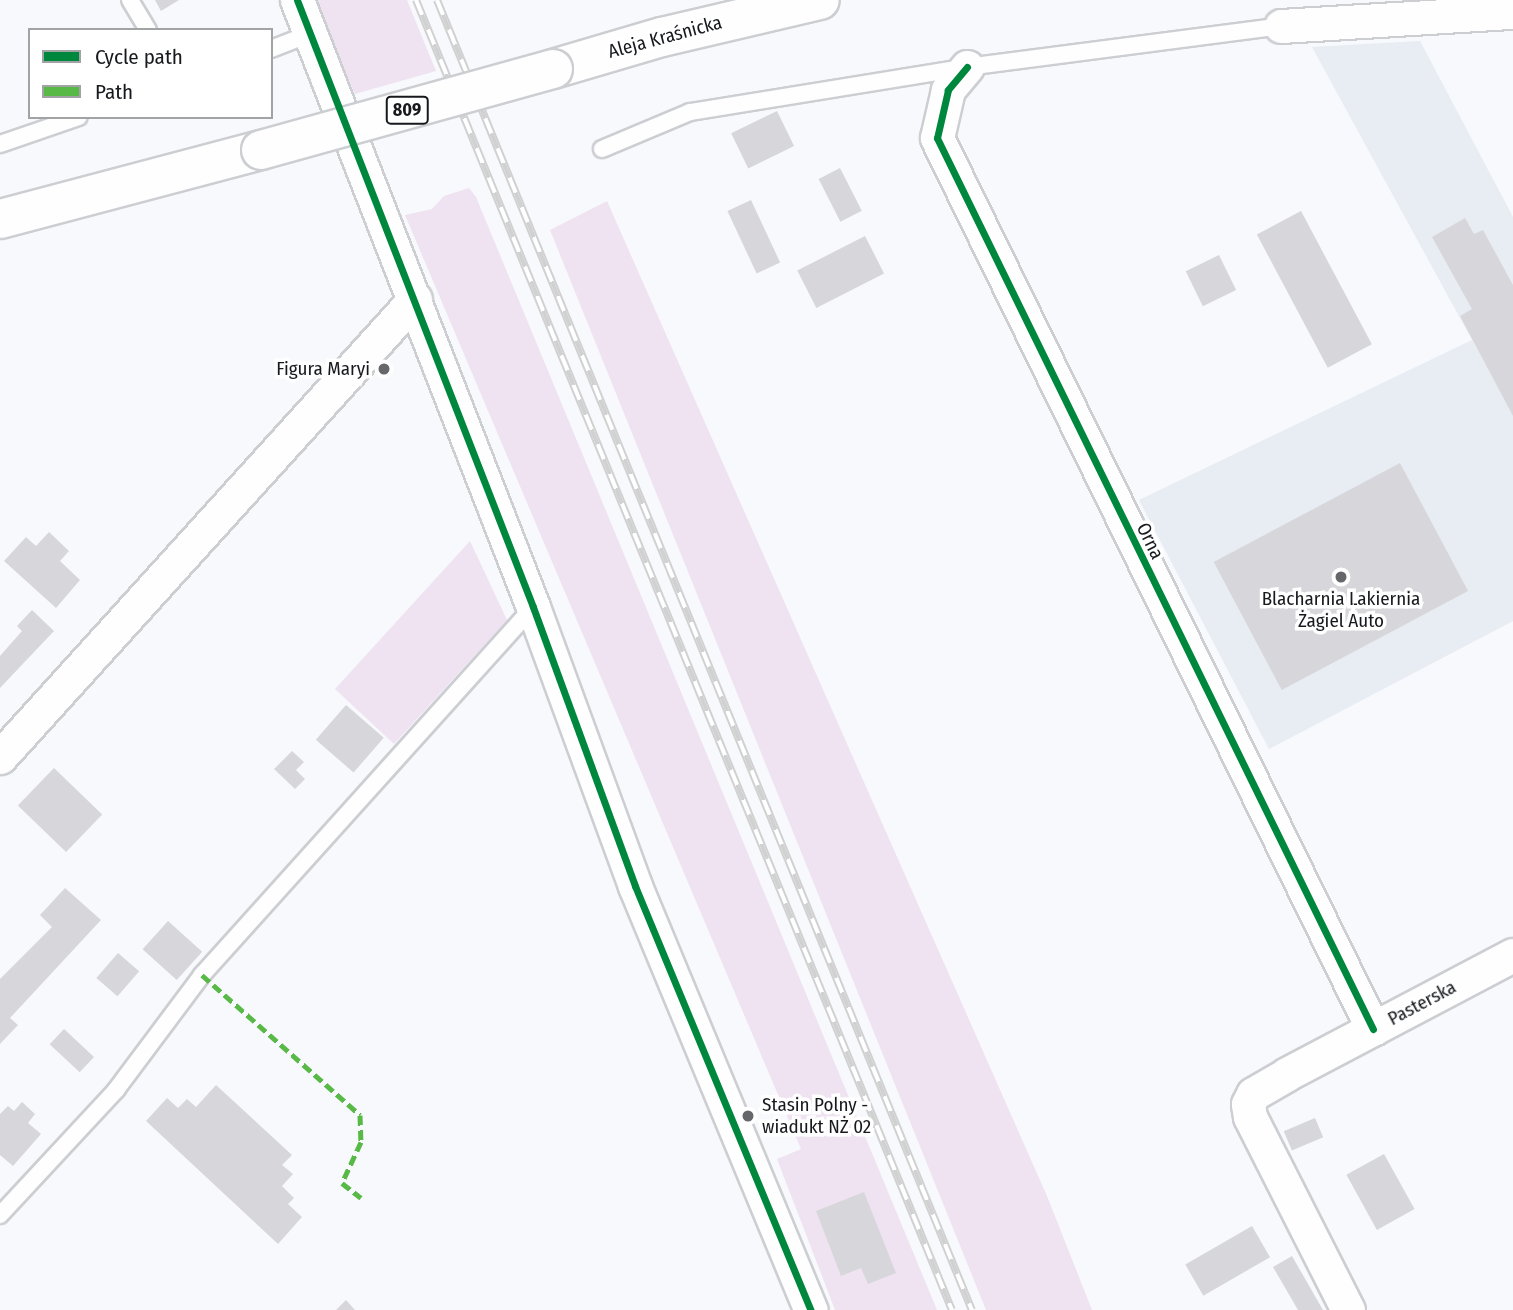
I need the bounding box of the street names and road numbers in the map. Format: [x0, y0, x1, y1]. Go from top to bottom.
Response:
street label: Aleja Kraśnicka [606, 11, 724, 63]
road number: 809 [384, 96, 430, 124]
street label: Orna [1131, 519, 1169, 563]
street label: Pasterska [1384, 976, 1460, 1030]

